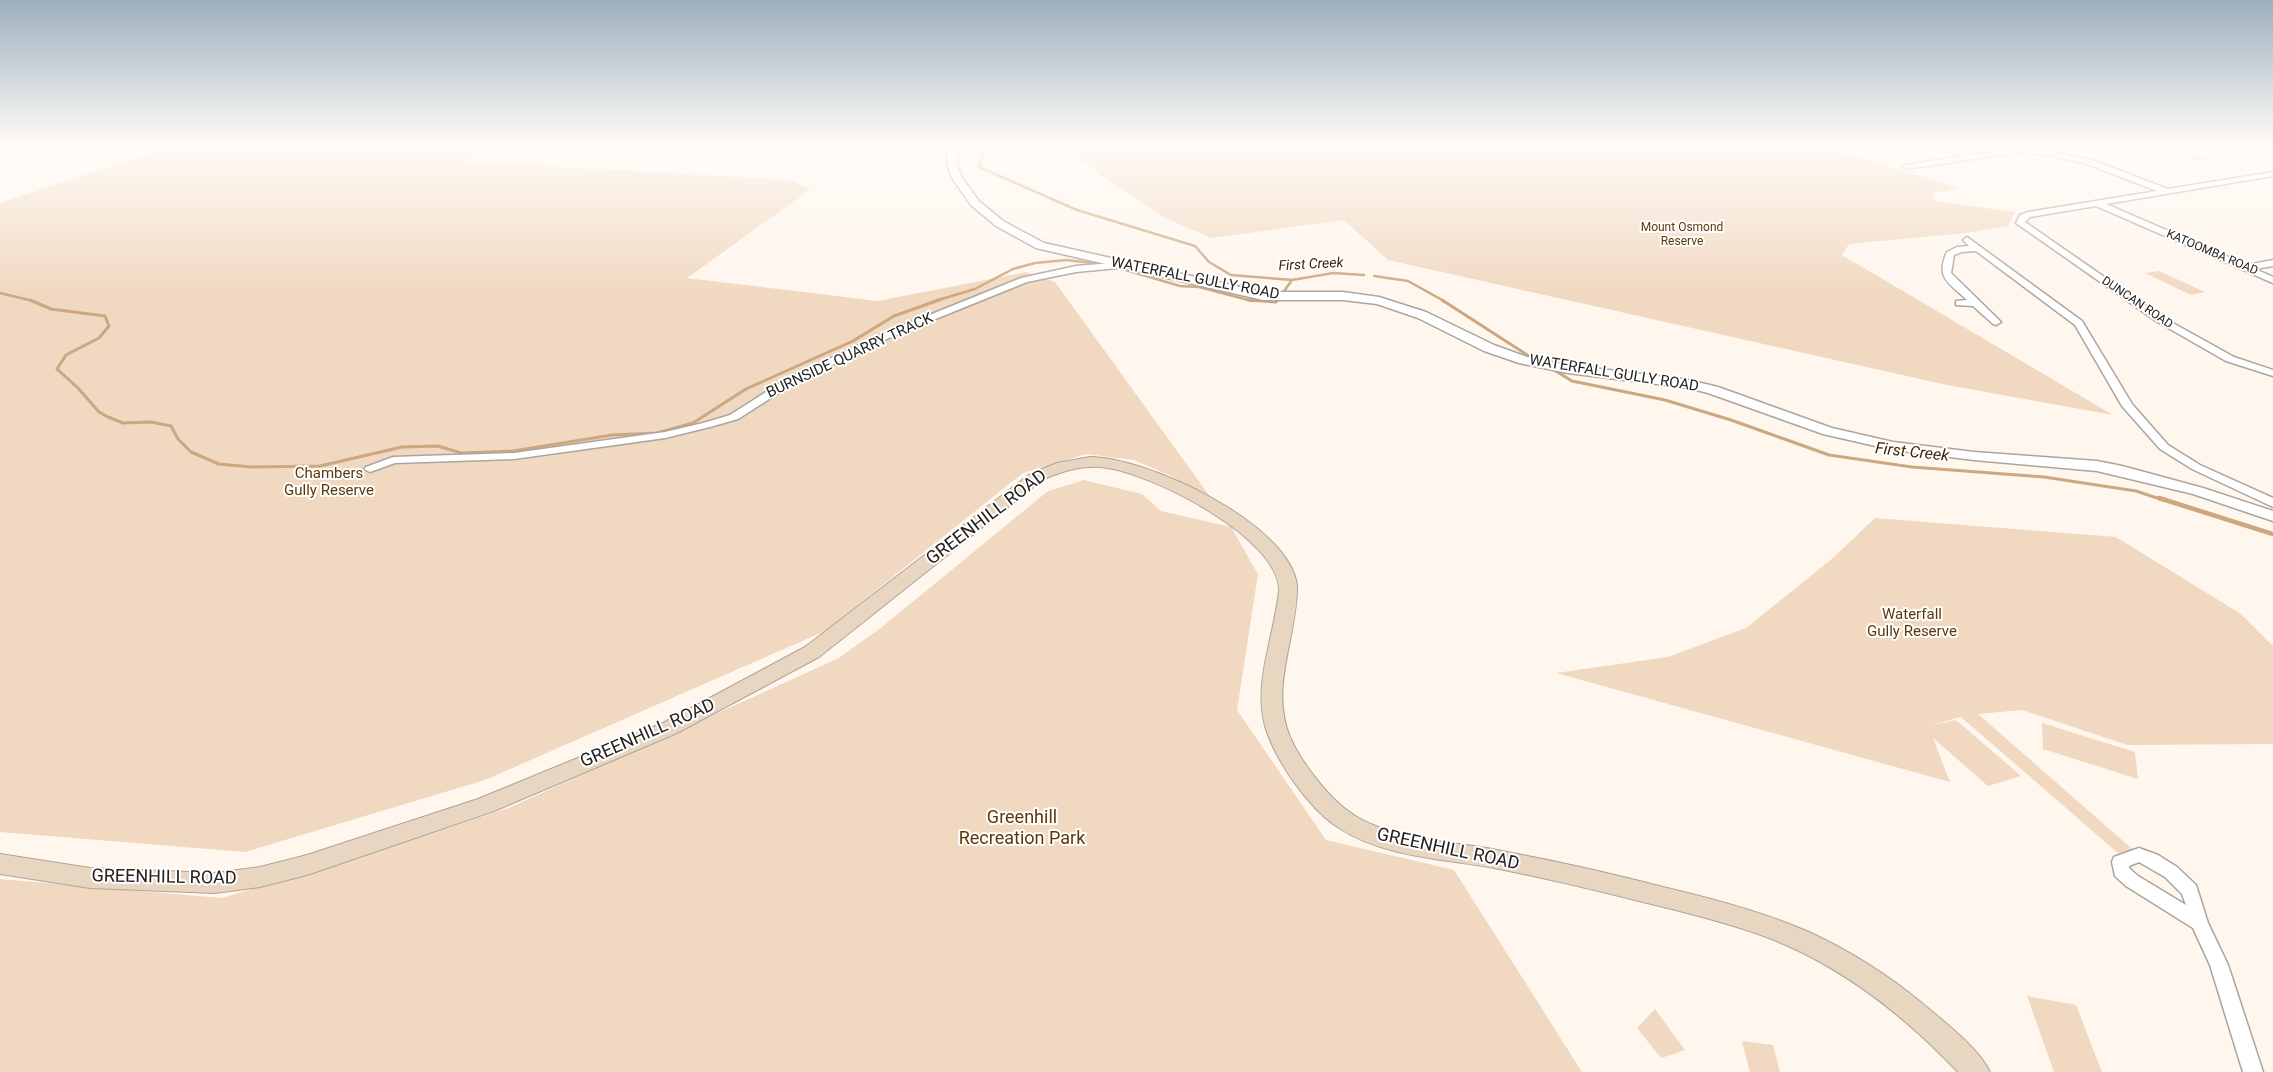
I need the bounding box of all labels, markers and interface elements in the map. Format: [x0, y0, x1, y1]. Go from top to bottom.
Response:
park label: Mount Osmond Reserve [1641, 221, 1723, 249]
street label: KATOOMBA ROAD [2164, 227, 2260, 279]
street label: WATERFALL GULLY ROAD [1109, 254, 1281, 304]
water label: First Creek [1278, 255, 1344, 275]
street label: DUNCAN ROAD [2099, 274, 2175, 332]
street label: BURNSIDE QUARRY TRACK [764, 309, 936, 403]
street label: WATERFALL GULLY ROAD [1528, 352, 1700, 396]
water label: First Creek [1874, 440, 1950, 466]
park label: Chambers Gully Reserve [284, 465, 374, 500]
street label: GREENHILL ROAD [923, 466, 1051, 570]
park label: Waterfall Gully Reserve [1867, 606, 1957, 641]
street label: GREENHILL ROAD [577, 695, 719, 773]
park label: Greenhill Recreation Park [959, 807, 1085, 850]
street label: GREENHILL ROAD [1375, 824, 1521, 876]
street label: GREENHILL ROAD [91, 866, 237, 890]

